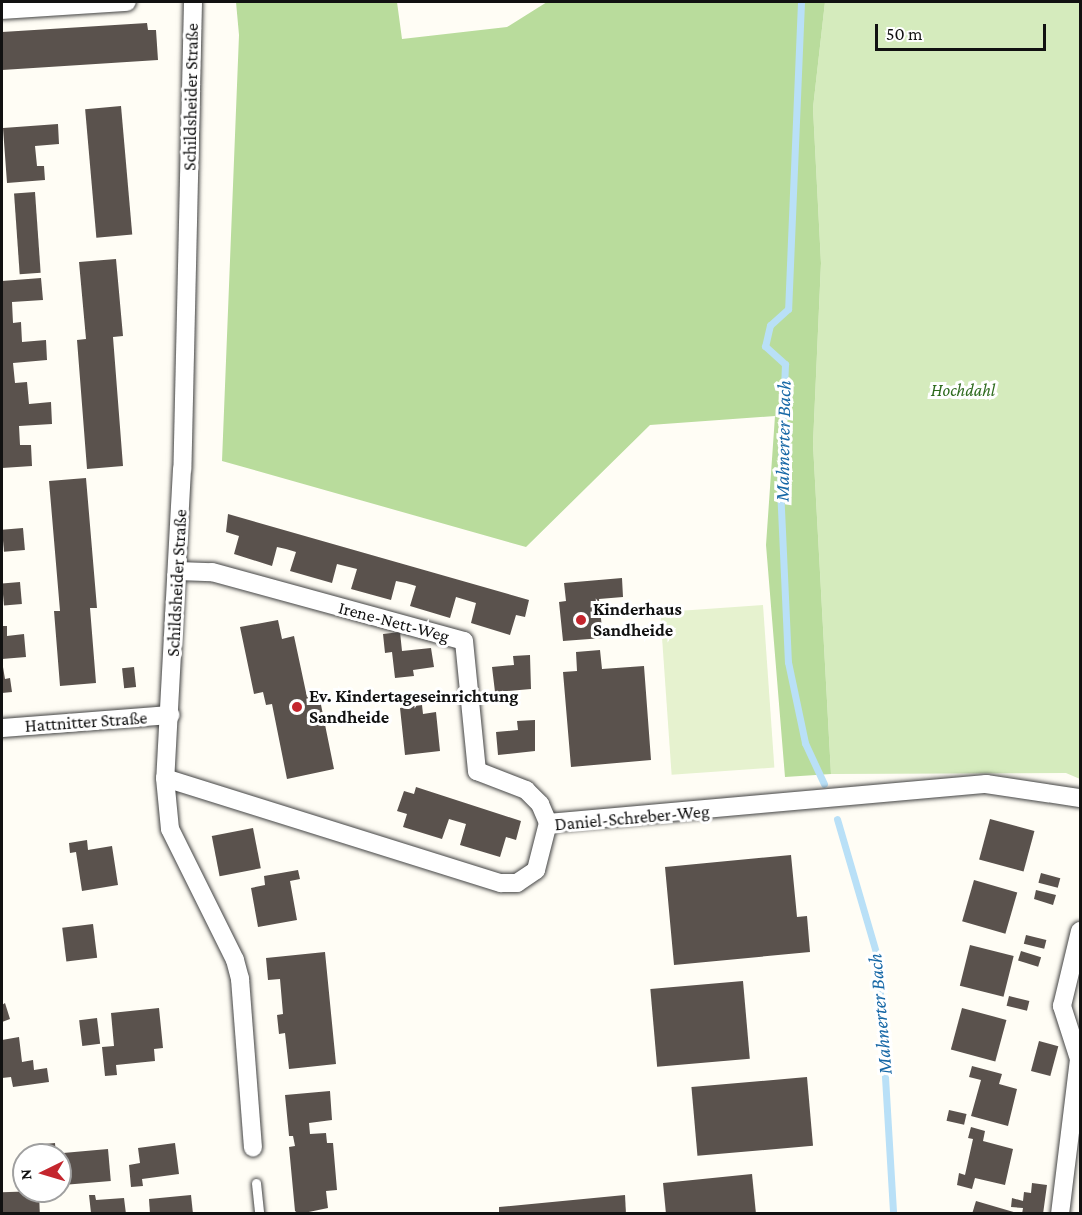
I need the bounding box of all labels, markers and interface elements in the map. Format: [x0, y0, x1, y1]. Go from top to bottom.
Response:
scale bar [878, 12, 1049, 50]
street label: Schildsheider Straße [179, 23, 203, 171]
text: 50 m [886, 24, 923, 44]
park label: Hochdahl [931, 379, 995, 401]
water label: Mahnerter Bach [770, 380, 796, 502]
street label: Schildsheider Straße [162, 509, 192, 657]
street label: Irene-Nett-Weg [336, 597, 452, 647]
place label: Kinderhaus Sandheide [593, 599, 682, 642]
marker: Kinderhaus Sandheide [574, 613, 588, 627]
place label: Ev. Kindertageseinrichtung Sandheide [309, 686, 518, 728]
marker: Ev. Kindertageseinrichtung Sandheide [290, 700, 304, 714]
street label: Hattnitter Straße [24, 707, 148, 737]
street label: Daniel-Schreber-Weg [554, 800, 710, 836]
water label: Mahnerter Bach [863, 952, 897, 1076]
north arrow [12, 1143, 72, 1203]
text: N [17, 1168, 35, 1181]

